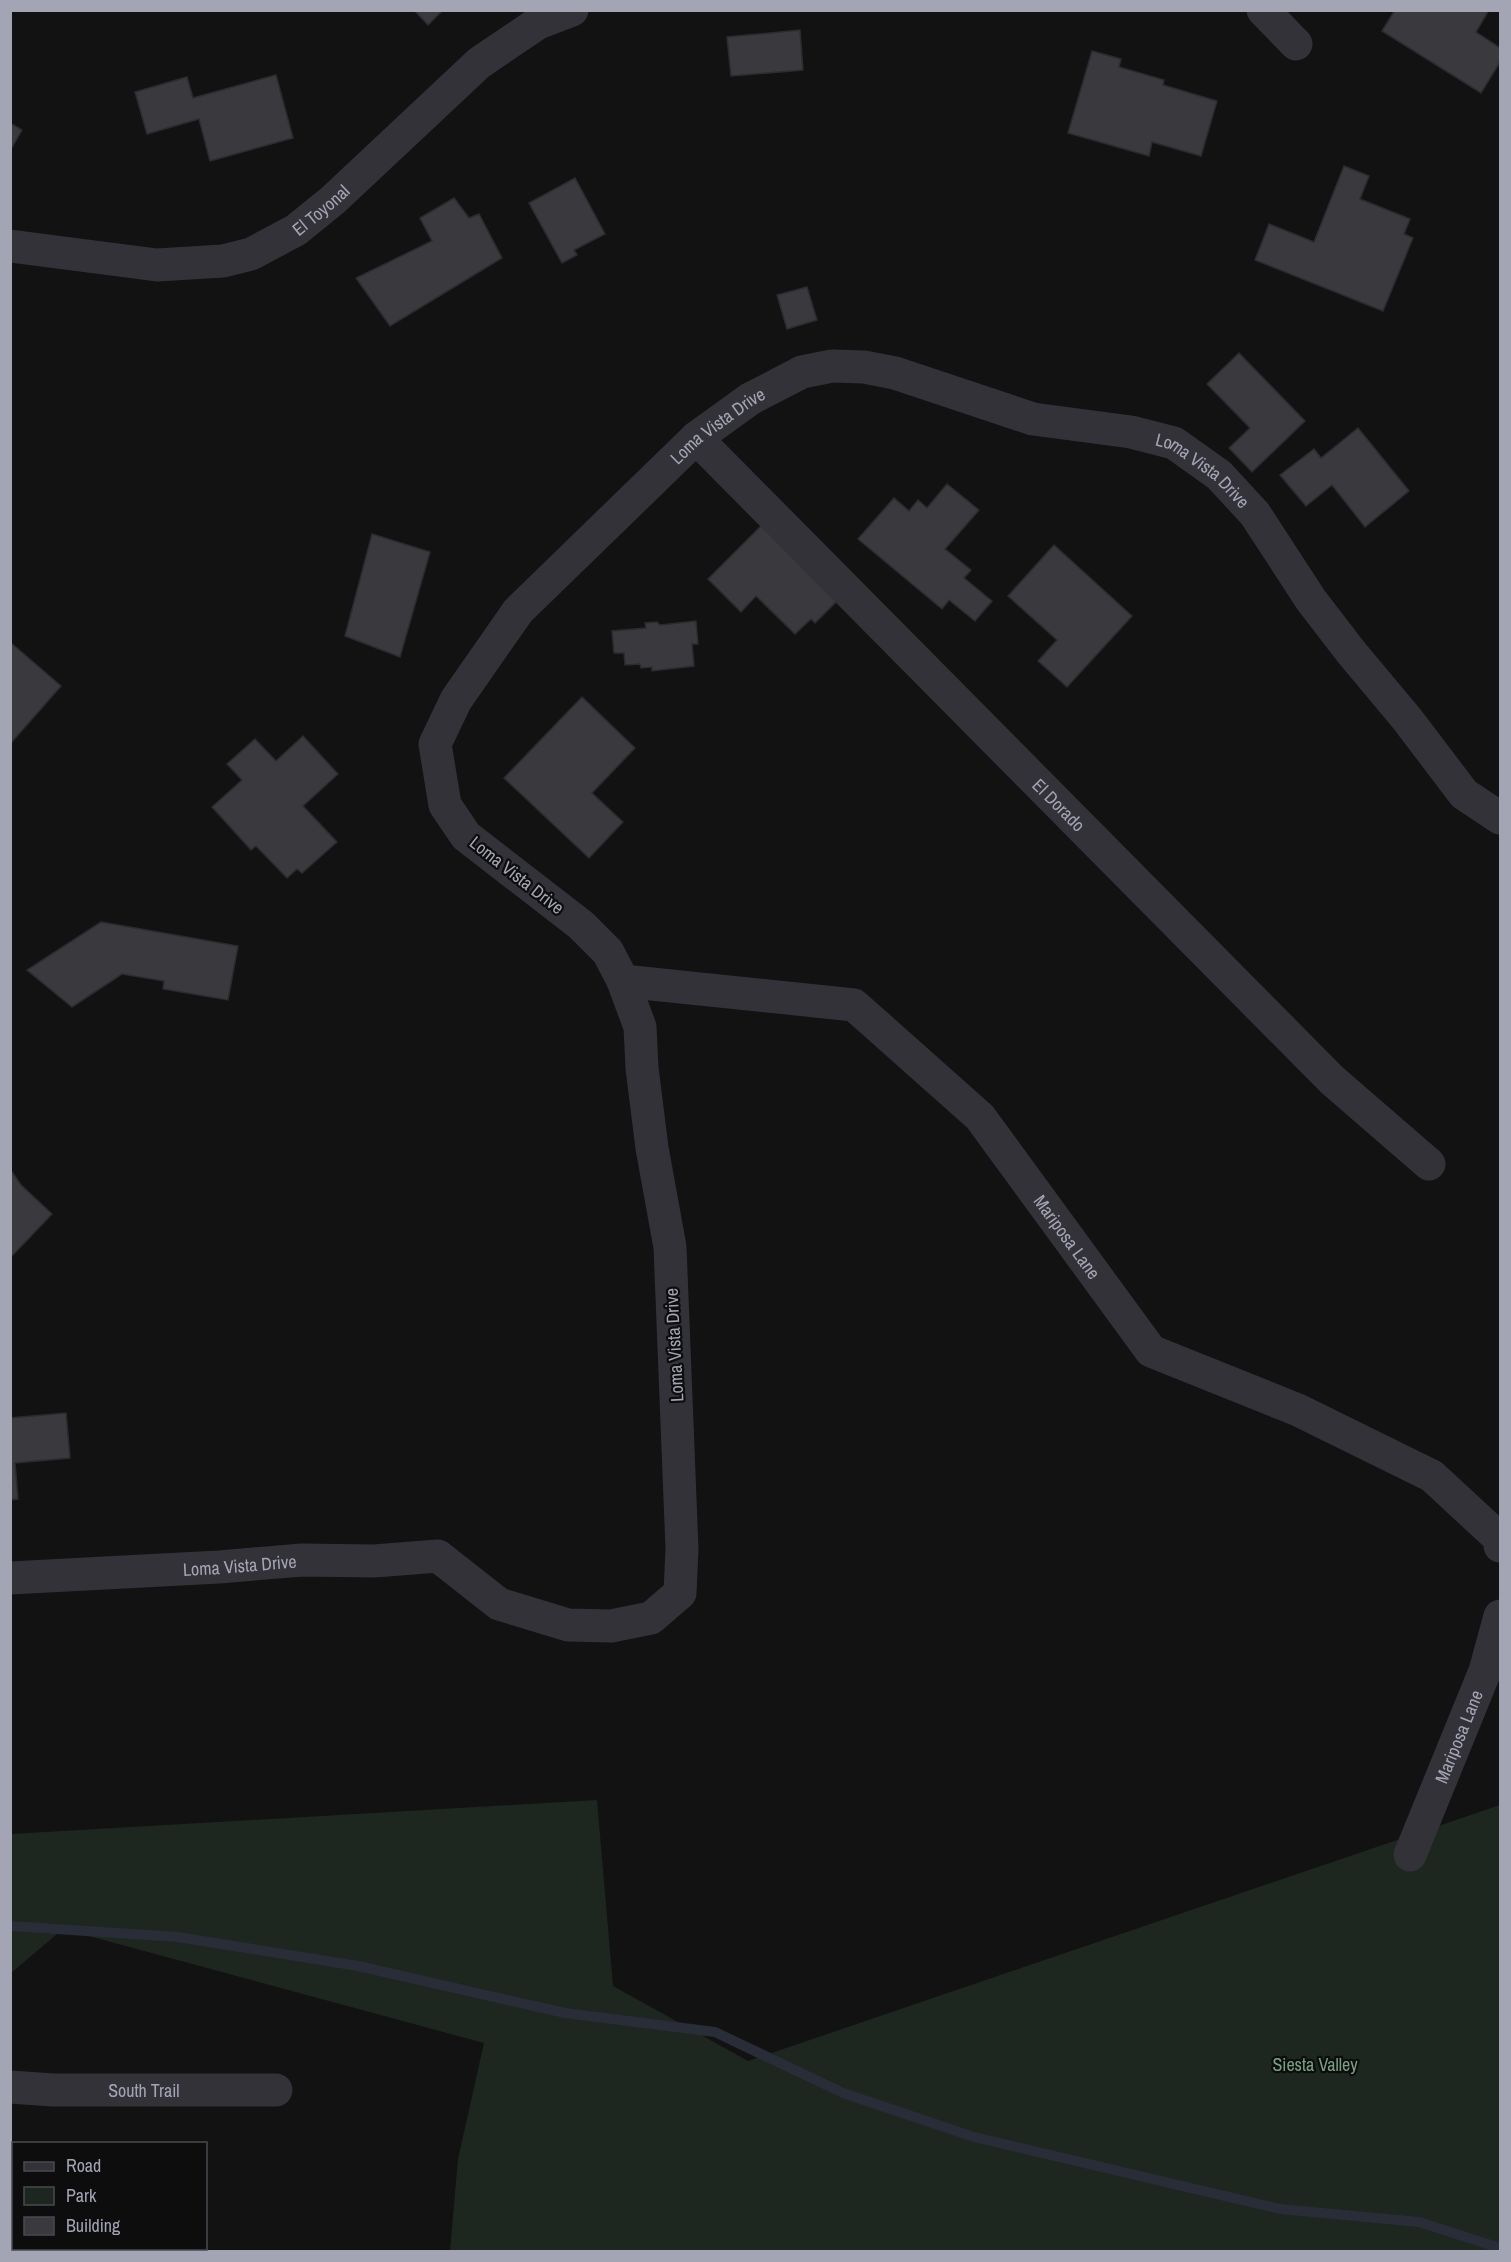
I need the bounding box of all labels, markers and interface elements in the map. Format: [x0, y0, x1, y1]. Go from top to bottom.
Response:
street label: El Toyonal [286, 178, 355, 241]
street label: Loma Vista Drive [664, 381, 769, 469]
street label: Loma Vista Drive [1153, 426, 1256, 513]
street label: El Dorado [1027, 772, 1091, 837]
street label: Loma Vista Drive [464, 830, 570, 920]
street label: Mariposa Lane [1028, 1189, 1107, 1284]
street label: Loma Vista Drive [659, 1288, 689, 1402]
street label: Loma Vista Drive [182, 1548, 297, 1581]
street label: Mariposa Lane [1428, 1686, 1488, 1787]
park label: Siesta Valley [1272, 2052, 1358, 2077]
street label: South Trail [108, 2078, 180, 2103]
legend [12, 2142, 207, 2250]
text: Road [66, 2153, 101, 2178]
text: Park [66, 2183, 97, 2208]
text: Building [66, 2213, 121, 2238]

